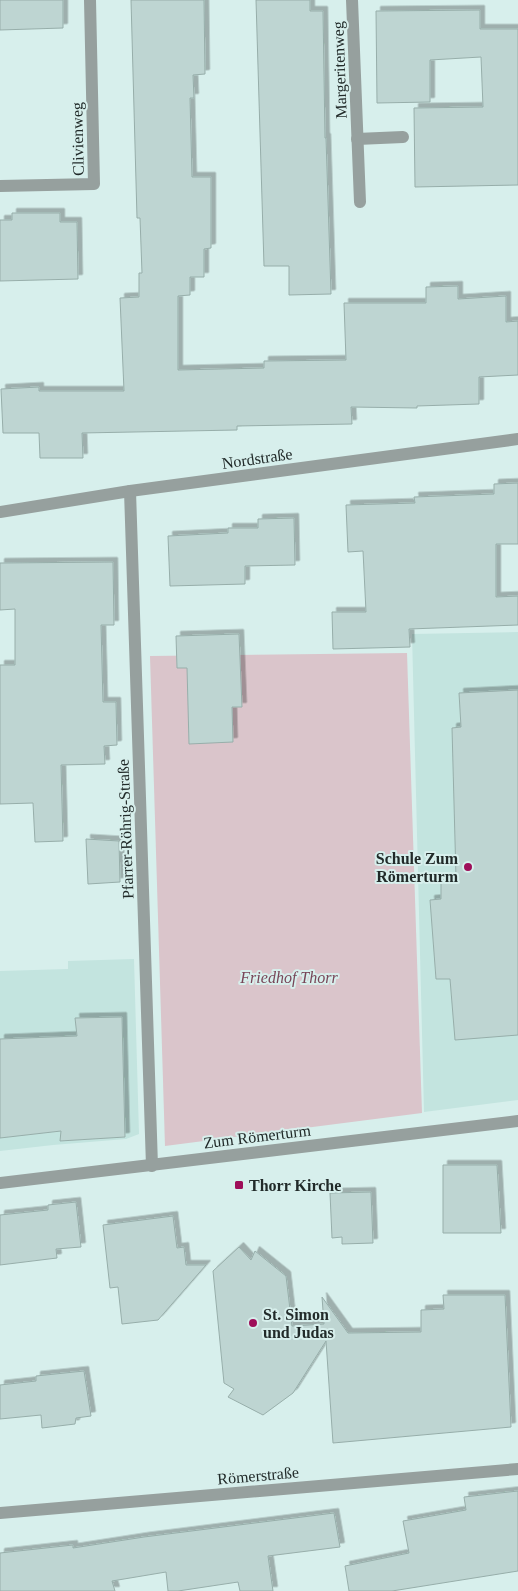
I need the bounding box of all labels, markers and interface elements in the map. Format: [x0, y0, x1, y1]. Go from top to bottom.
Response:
street label: Margeritenweg [329, 21, 351, 119]
street label: Clivienweg [68, 102, 88, 176]
street label: Nordstraße [221, 445, 293, 472]
street label: Pfarrer-Röhrig-Straße [115, 759, 137, 899]
place label: Schule Zum Römerturm [376, 850, 459, 885]
marker: Schule Zum Römerturm [462, 861, 474, 873]
park label: Friedhof Thorr [239, 969, 338, 987]
street label: Zum Römerturm [202, 1121, 312, 1152]
place label: Thorr Kirche [249, 1177, 341, 1194]
marker: Thorr Kirche [233, 1179, 245, 1191]
place label: St. Simon und Judas [263, 1306, 334, 1341]
marker: St. Simon und Judas [247, 1317, 259, 1329]
street label: Römerstraße [217, 1463, 300, 1488]

